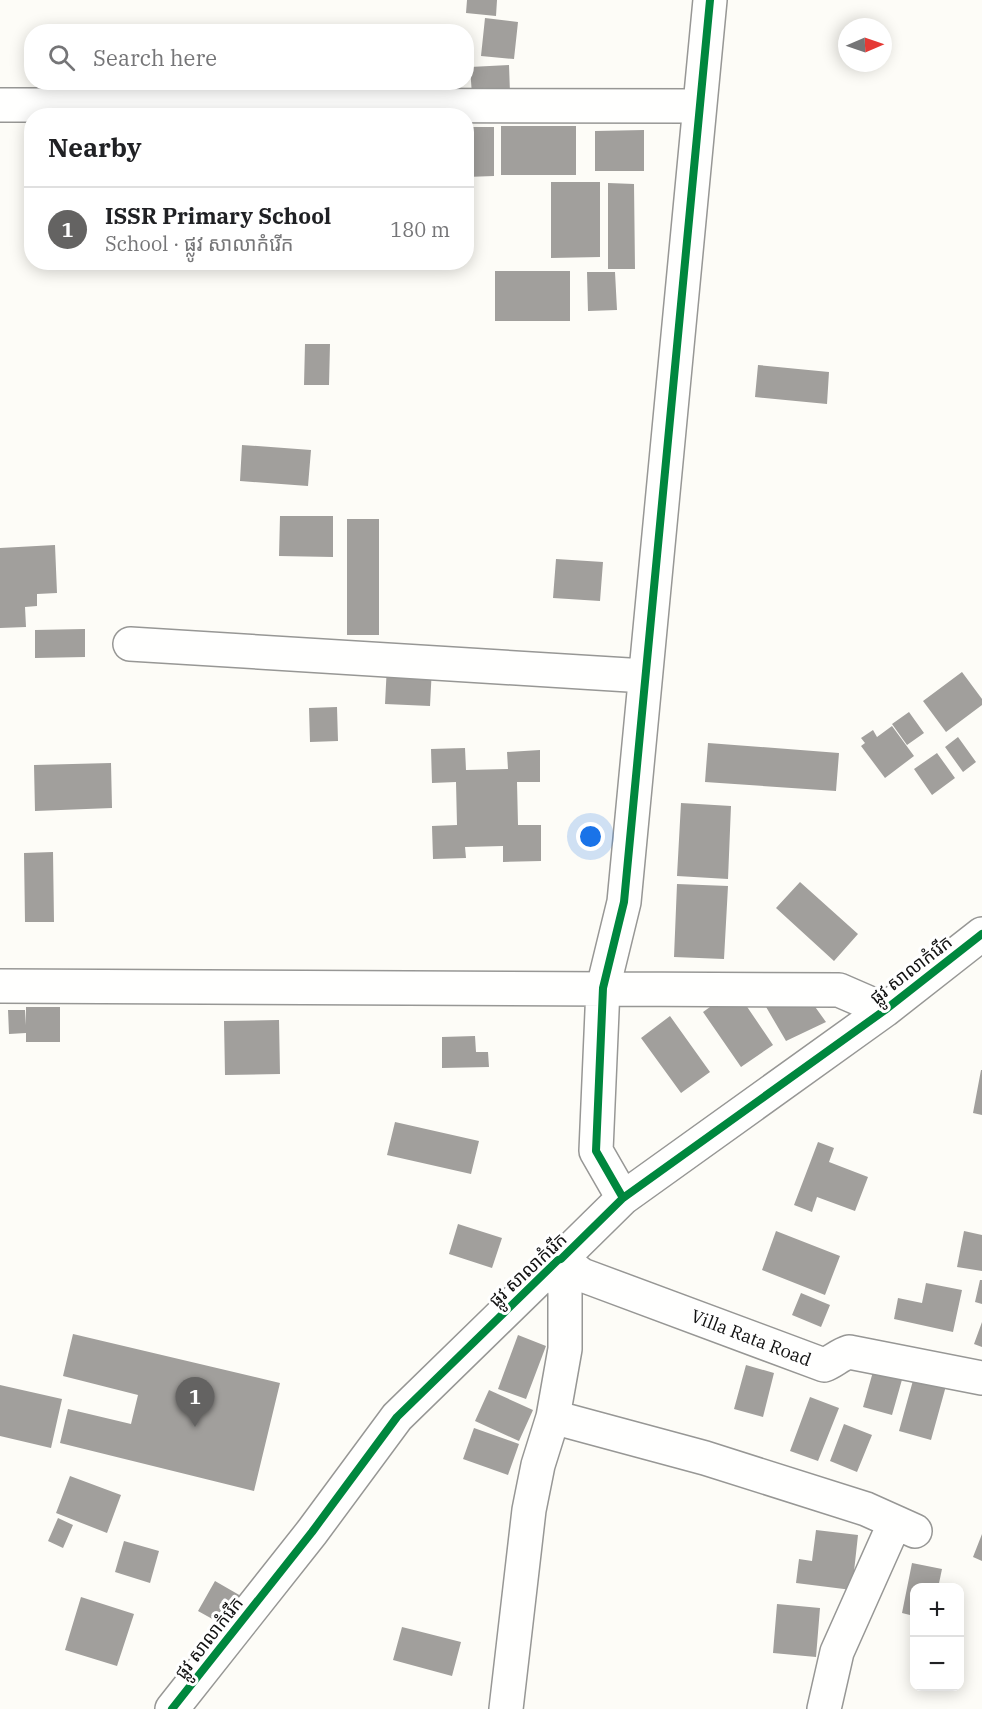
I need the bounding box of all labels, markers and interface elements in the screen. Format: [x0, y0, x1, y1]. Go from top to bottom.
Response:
north arrow [838, 18, 892, 72]
search box [24, 24, 474, 90]
icon: search [45, 41, 78, 74]
text: Search here [93, 43, 217, 72]
text: Nearby [48, 130, 142, 164]
text: ISSR Primary School [105, 201, 331, 230]
text: 1 [62, 216, 74, 243]
text: 180 m [390, 216, 450, 243]
text: School · ផ្លូវ សាលាកំរើក [105, 230, 294, 257]
your location [576, 822, 605, 851]
street label: ផ្លូវ សាលាកំរើក [865, 930, 960, 1013]
street label: ផ្លូវ សាលាកំរើក [484, 1228, 575, 1316]
street label: Villa Rata Road [688, 1304, 815, 1371]
pin: 1 [176, 1378, 214, 1427]
map controls [910, 1583, 964, 1691]
button: + [910, 1583, 964, 1637]
street label: ផ្លូវ សាលាកំរើក [169, 1592, 252, 1687]
button: − [910, 1637, 964, 1691]

